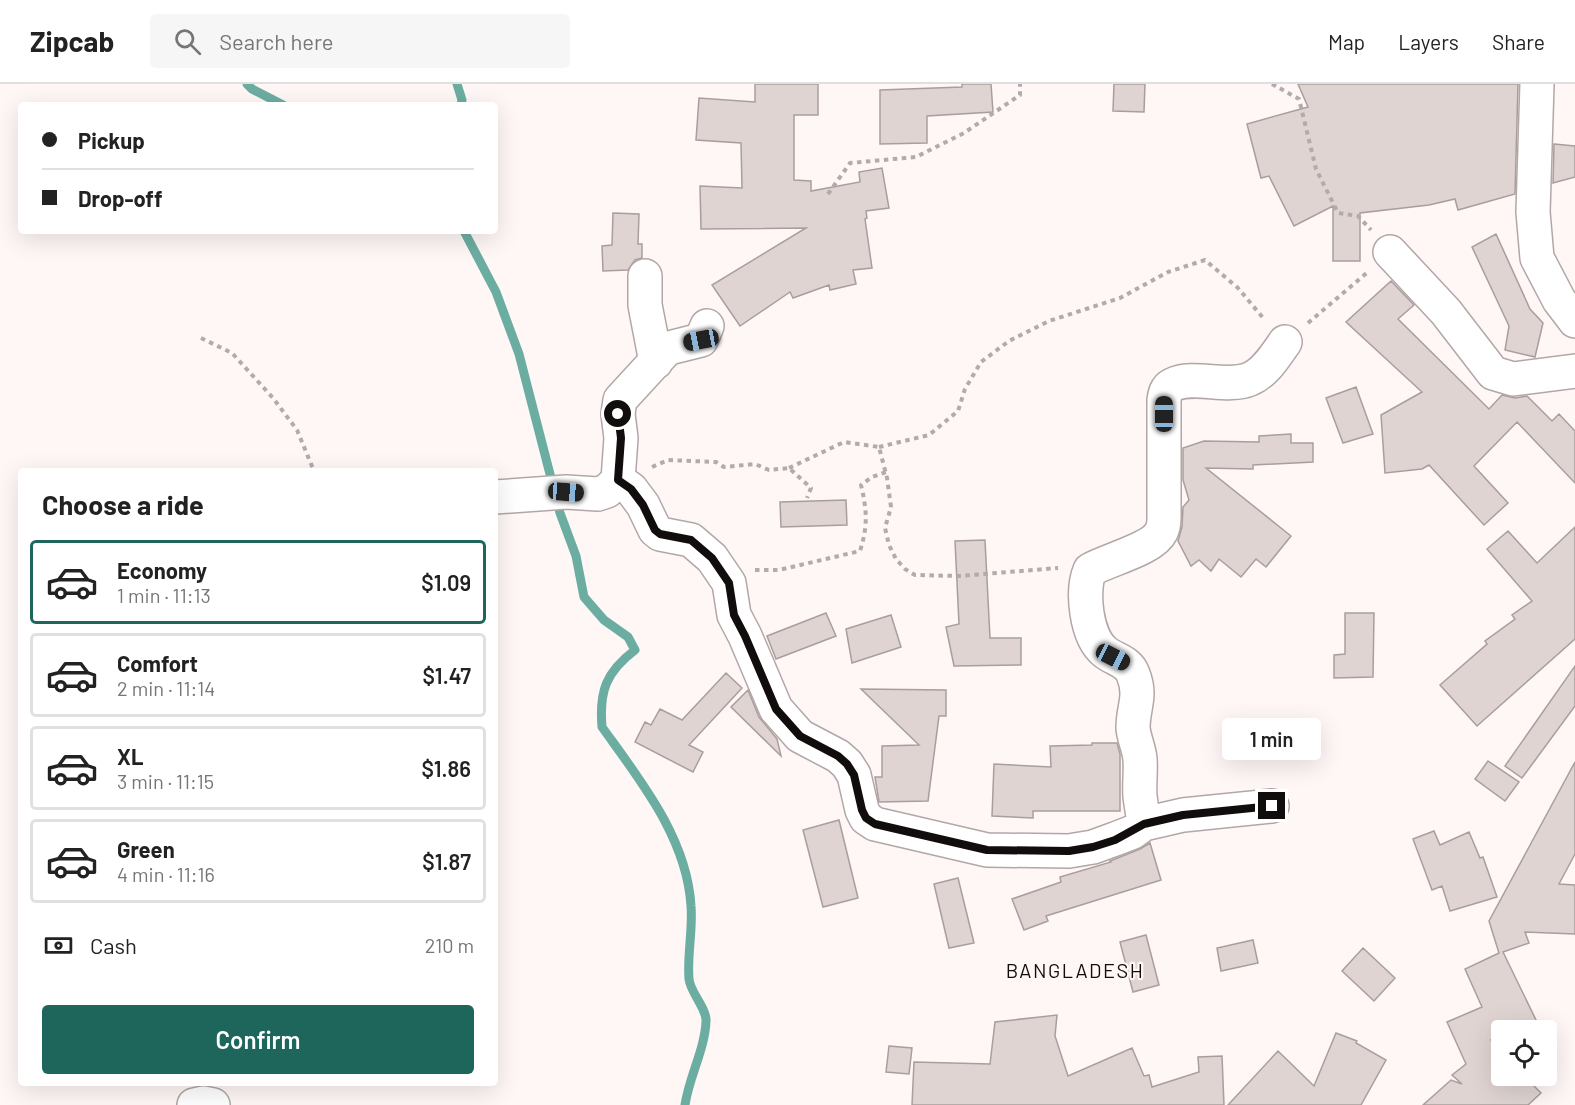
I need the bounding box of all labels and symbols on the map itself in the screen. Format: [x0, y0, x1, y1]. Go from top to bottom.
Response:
car [682, 328, 720, 352]
car [1155, 396, 1173, 432]
route start [604, 400, 631, 427]
car [547, 482, 585, 502]
car [1093, 641, 1133, 673]
callout: 1 min [1222, 719, 1322, 761]
route end [1258, 792, 1285, 819]
district label: BANGLADESH [1006, 958, 1144, 982]

